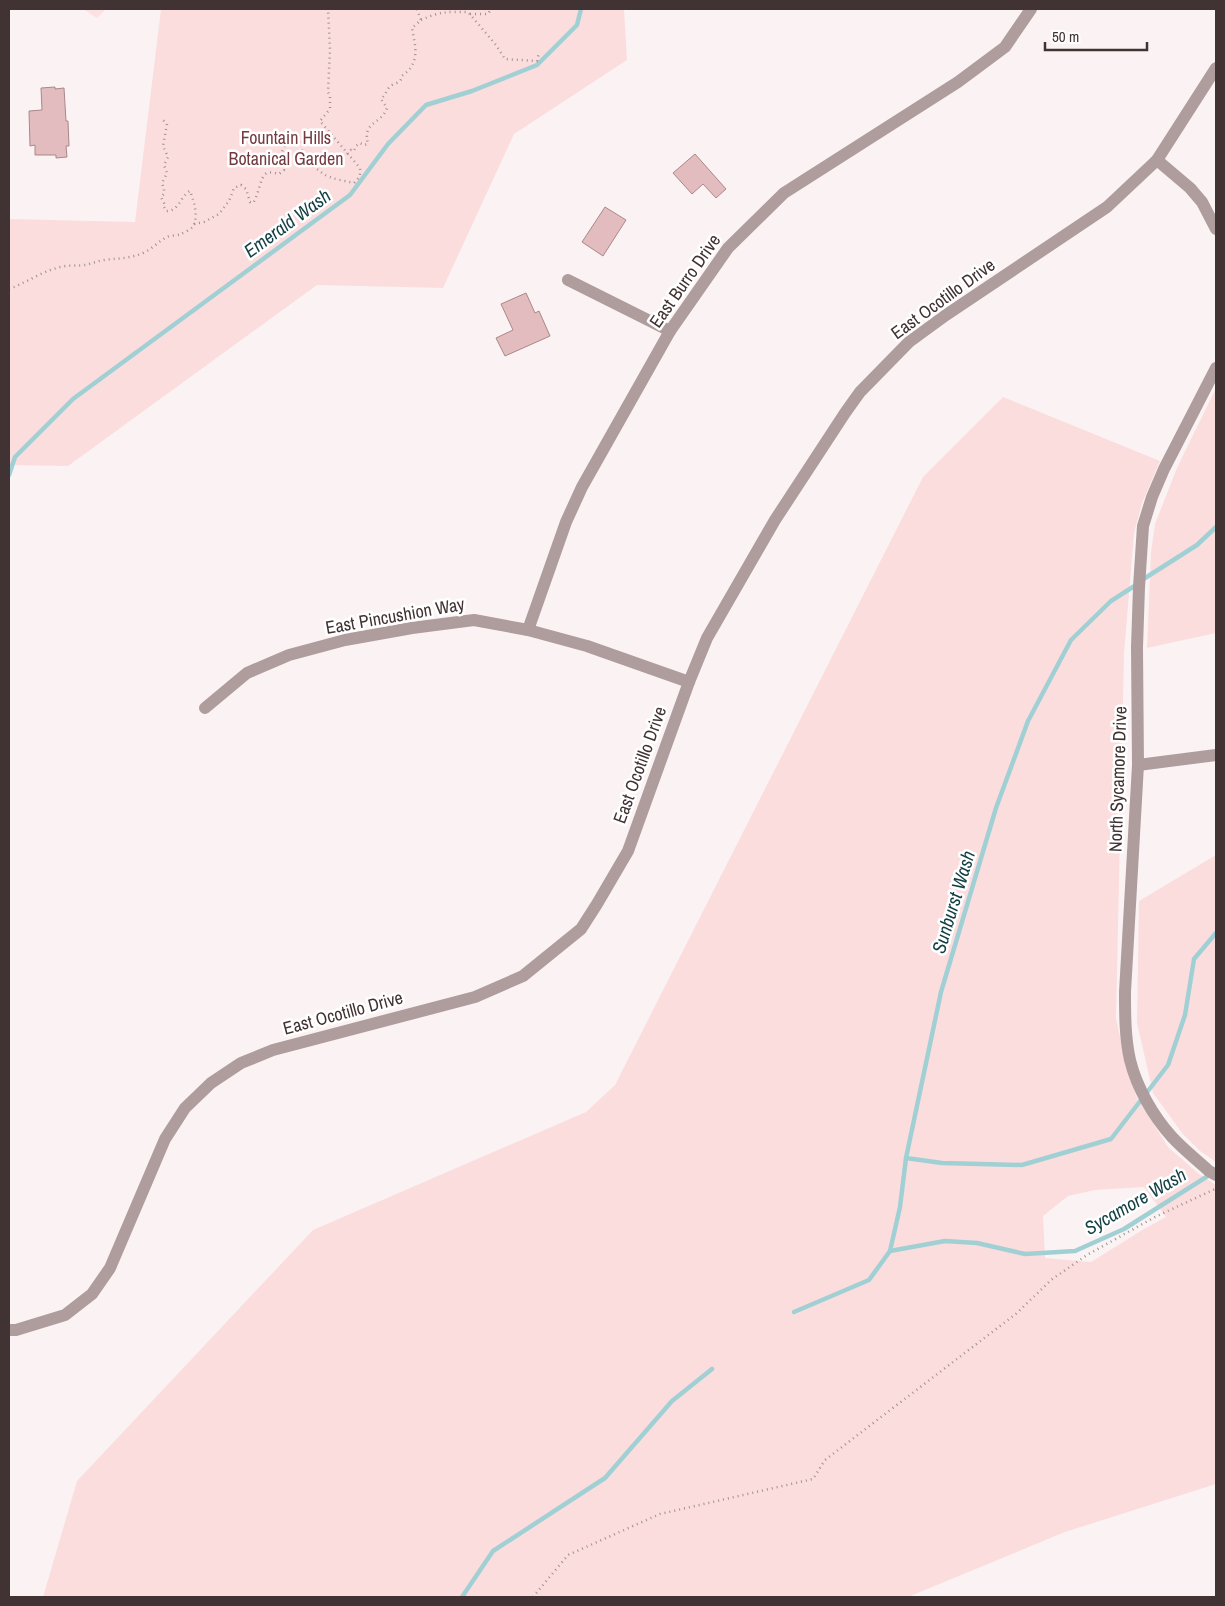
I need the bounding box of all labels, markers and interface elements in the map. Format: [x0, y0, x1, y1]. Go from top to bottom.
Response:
scale bar [1045, 20, 1148, 52]
text: 50 m [1052, 26, 1079, 47]
park label: Fountain Hills Botanical Garden [229, 125, 343, 171]
water label: Emerald Wash [238, 183, 336, 263]
street label: East Burro Drive [643, 229, 726, 333]
street label: East Ocotillo Drive [886, 252, 1000, 345]
street label: East Pincushion Way [324, 591, 467, 640]
street label: East Ocotillo Drive [607, 703, 672, 827]
street label: North Sycamore Drive [1102, 706, 1133, 852]
water label: Sunburst Wash [925, 847, 981, 957]
street label: East Ocotillo Drive [280, 985, 406, 1041]
water label: Sycamore Wash [1079, 1161, 1191, 1241]

